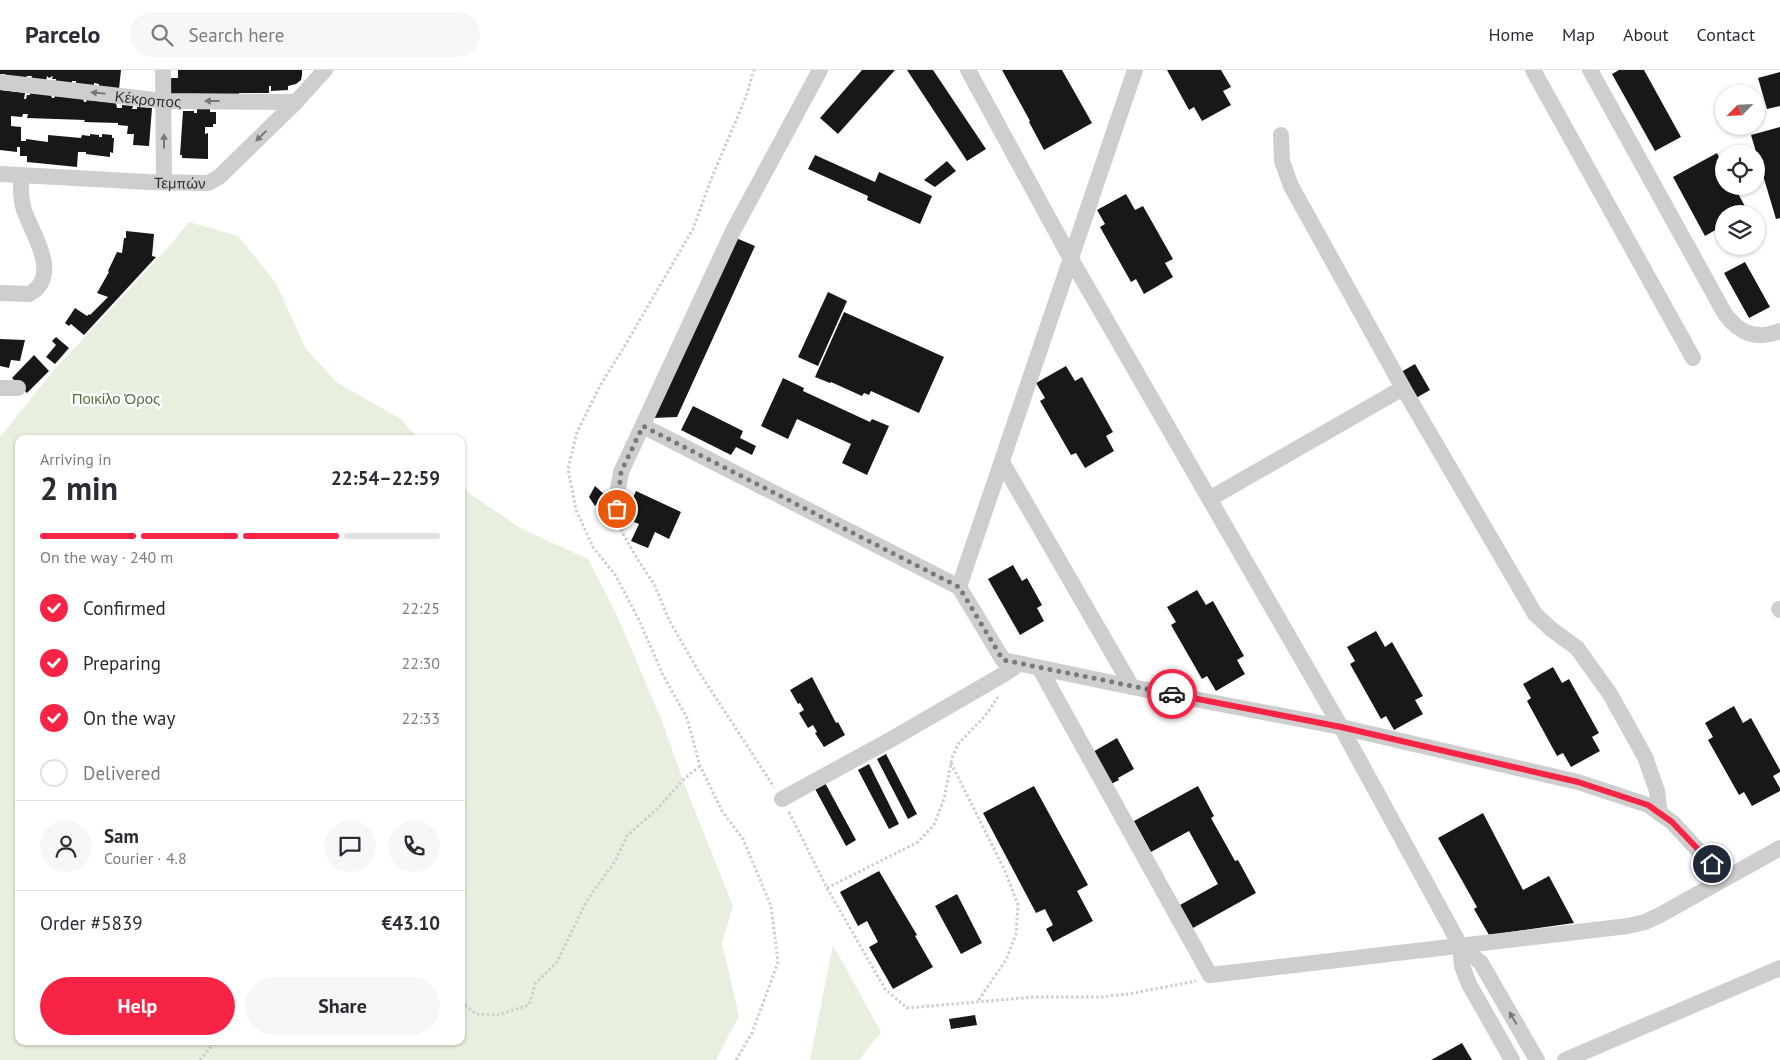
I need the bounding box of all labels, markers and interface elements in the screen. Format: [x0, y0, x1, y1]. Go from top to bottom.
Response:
search box [130, 12, 480, 57]
text: Parcelo [25, 19, 100, 50]
icon: search [148, 21, 176, 49]
text: Search here [188, 23, 284, 47]
text: Home [1488, 23, 1534, 46]
text: Map [1562, 23, 1595, 46]
text: About [1623, 23, 1669, 46]
text: Contact [1697, 23, 1755, 46]
north arrow [1715, 85, 1765, 135]
map controls [1715, 85, 1765, 255]
street label: Κέκροπος [114, 86, 181, 111]
one-way arrow [89, 89, 105, 97]
one-way arrow [204, 97, 220, 105]
one-way arrow [255, 130, 267, 142]
one-way arrow [160, 133, 168, 149]
button: locate [1715, 145, 1765, 195]
street label: Τεμπών [154, 173, 206, 192]
button: layers [1715, 205, 1765, 255]
park label: Ποικίλο Όρος [72, 389, 160, 408]
text: Arriving in [40, 449, 111, 469]
text: 22:54–22:59 [331, 466, 440, 490]
text: 2 min [40, 467, 118, 509]
pin [596, 488, 638, 530]
icon: bag [603, 495, 631, 523]
text: On the way · 240 m [40, 547, 173, 567]
icon: check [40, 594, 68, 622]
text: Confirmed [83, 596, 166, 620]
text: 22:25 [402, 598, 440, 618]
icon: check [40, 649, 68, 677]
text: Preparing [83, 651, 161, 675]
text: 22:30 [402, 653, 440, 673]
courier [1147, 669, 1197, 719]
icon: car [1158, 680, 1186, 708]
icon: check [40, 704, 68, 732]
text: On the way [83, 706, 175, 730]
text: 22:33 [402, 708, 440, 728]
text: Delivered [83, 761, 161, 785]
button: person [40, 820, 92, 872]
button: chat [324, 820, 376, 872]
button: phone [388, 820, 440, 872]
text: Sam [104, 824, 139, 848]
pin [1691, 843, 1733, 885]
text: Courier · 4.8 [104, 848, 187, 868]
icon: home [1698, 850, 1726, 878]
text: Order #5839 [40, 911, 143, 935]
text: €43.10 [381, 911, 440, 935]
button: Help [40, 977, 235, 1035]
button: Share [245, 977, 440, 1035]
one-way arrow [1508, 1011, 1517, 1024]

